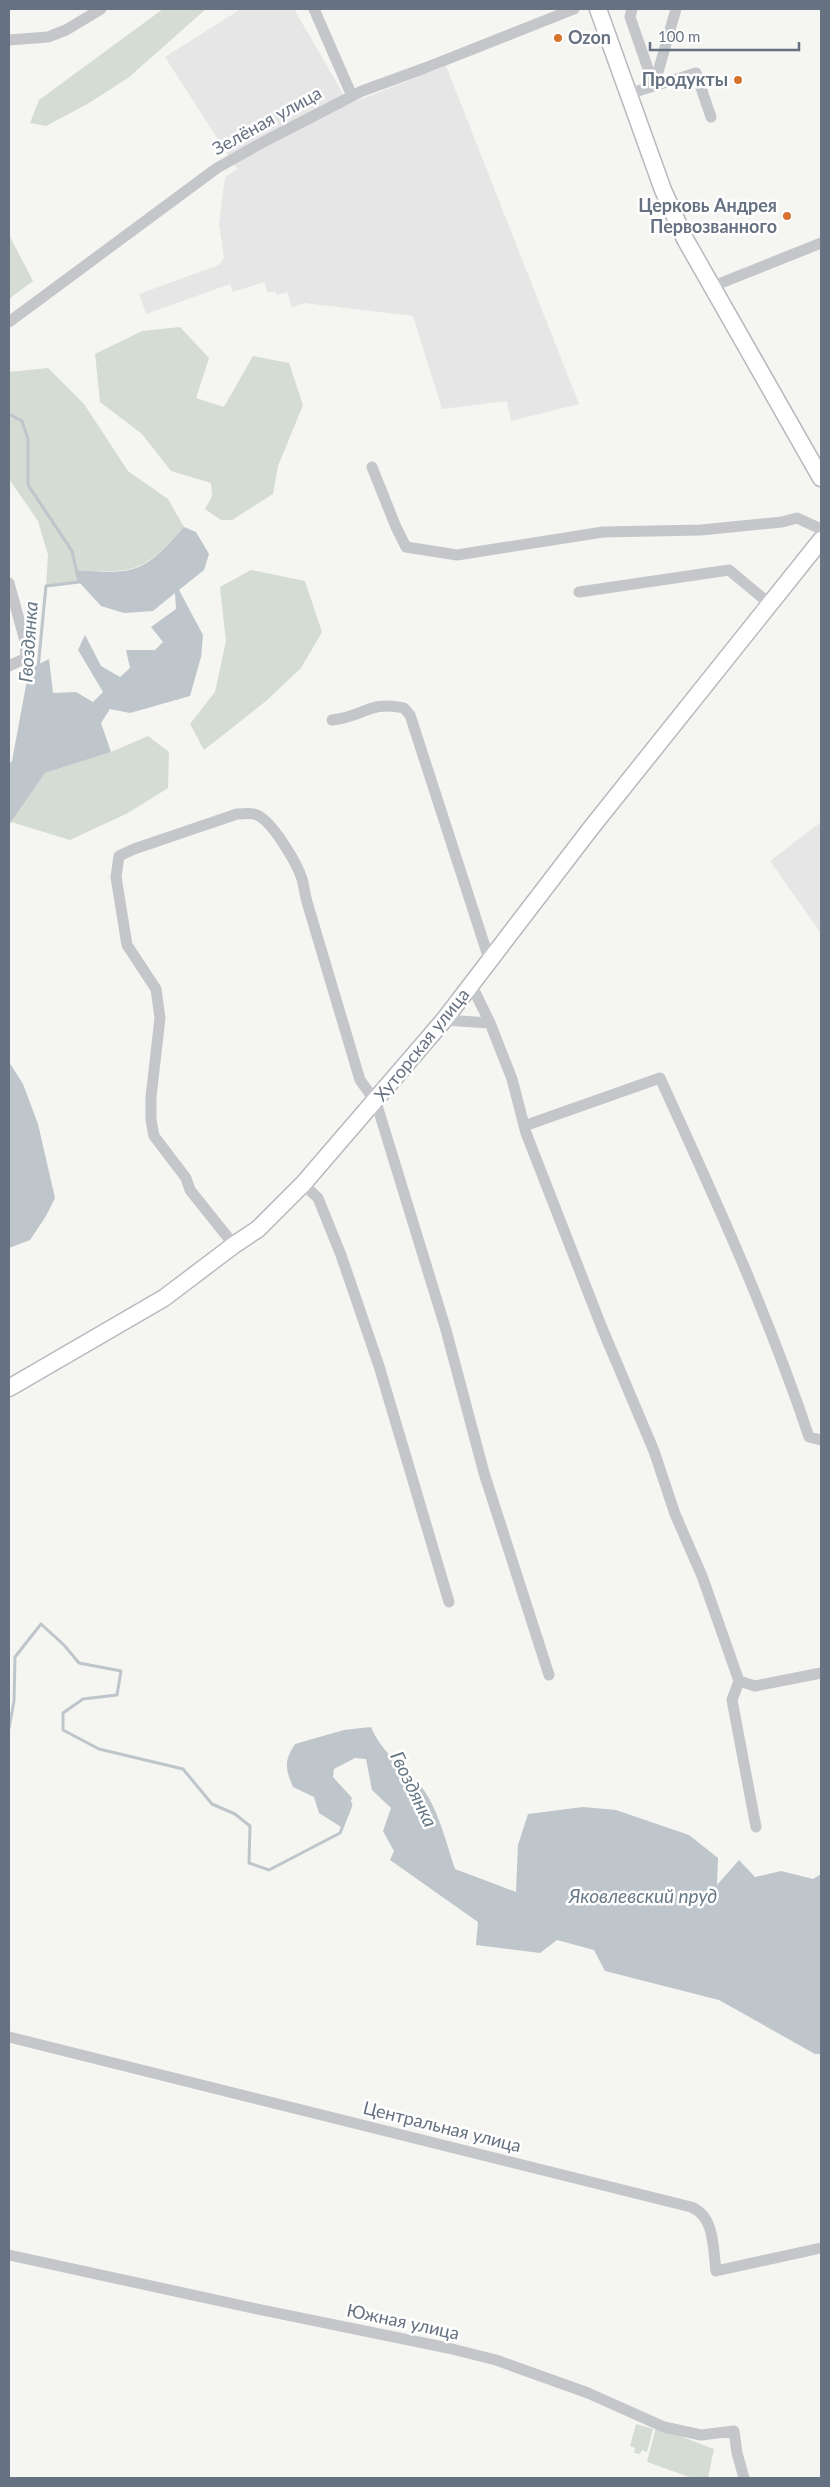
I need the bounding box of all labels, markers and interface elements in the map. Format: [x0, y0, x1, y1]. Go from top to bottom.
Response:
scale bar [650, 20, 799, 52]
place label: Ozon [568, 26, 611, 48]
text: 100 m [658, 27, 700, 45]
marker: Ozon [552, 32, 564, 44]
place label: Продукты [642, 68, 728, 90]
marker: Продукты [732, 74, 744, 86]
street label: Зелёная улица [208, 81, 325, 159]
place label: Церковь Андрея Первозванного [638, 194, 777, 237]
marker: Церковь Андрея Первозванного [781, 210, 793, 222]
water label: Гвоздянка [13, 601, 42, 683]
street label: Хуторская улица [369, 984, 473, 1105]
water label: Гвоздянка [386, 1747, 443, 1830]
water label: Яковлевский пруд [568, 1884, 717, 1907]
street label: Центральная улица [361, 2096, 524, 2156]
street label: Южная улица [345, 2298, 461, 2344]

